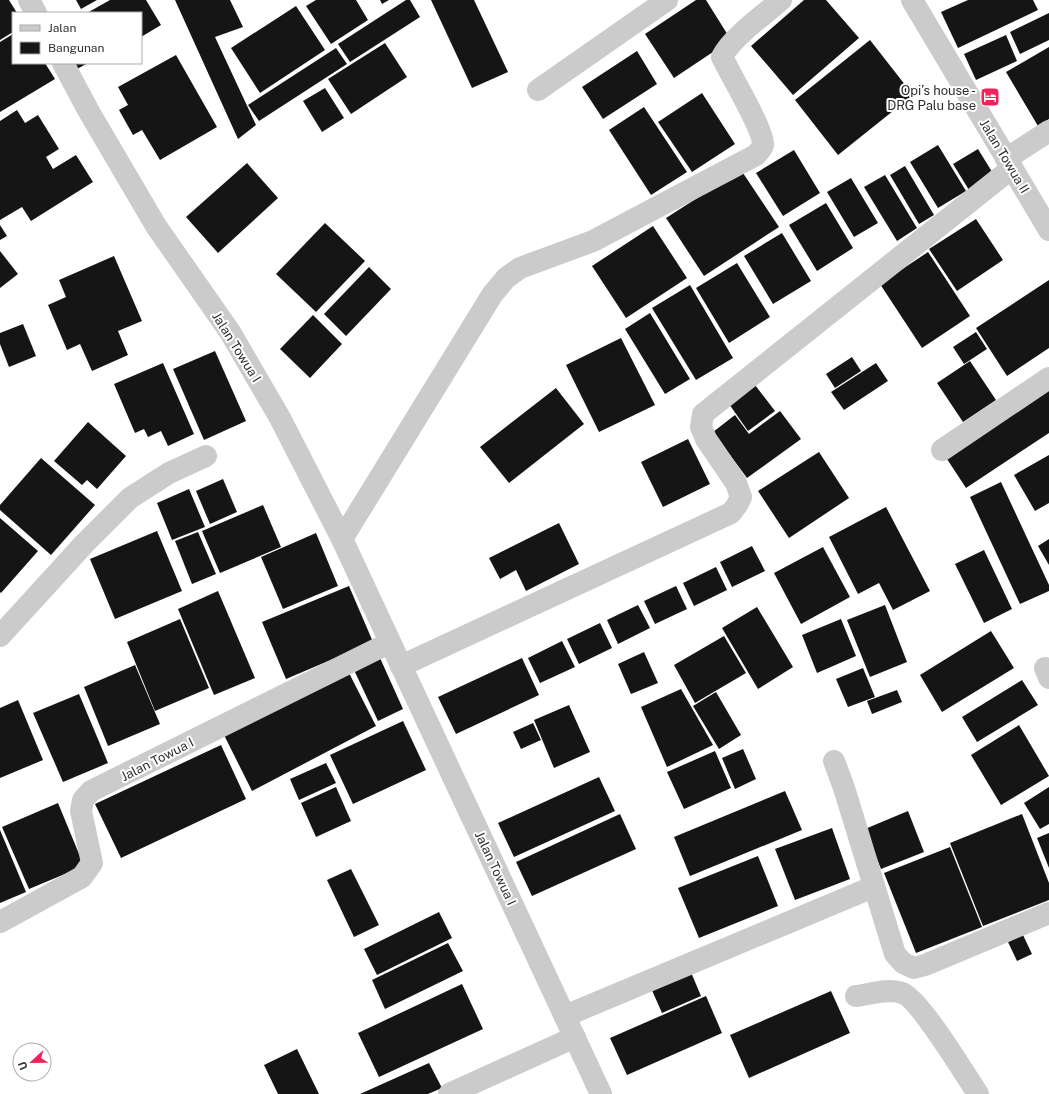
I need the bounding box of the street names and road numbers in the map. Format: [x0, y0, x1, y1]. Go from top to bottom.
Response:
street label: Jalan Towua II [977, 117, 1032, 196]
street label: Jalan Towua I [209, 309, 264, 385]
street label: Jalan Towua I [118, 735, 196, 784]
street label: Jalan Towua I [472, 829, 519, 908]

